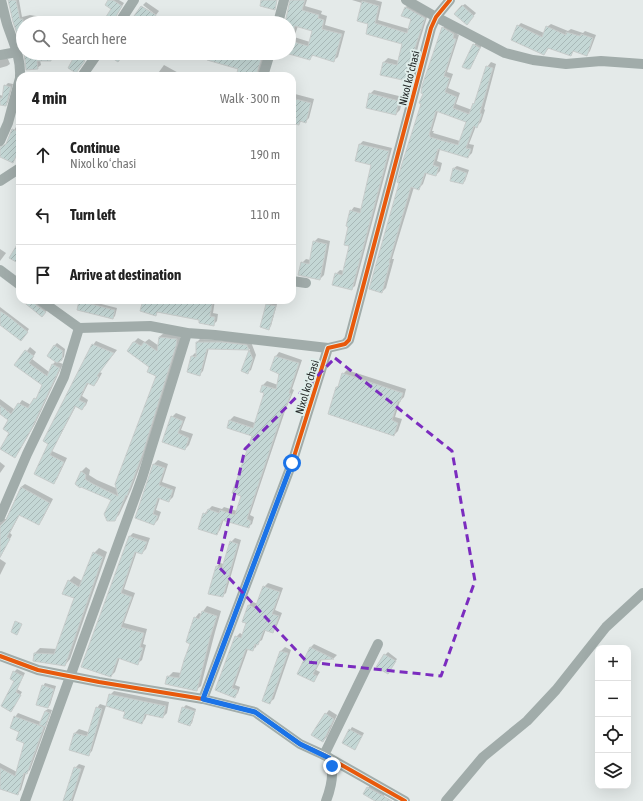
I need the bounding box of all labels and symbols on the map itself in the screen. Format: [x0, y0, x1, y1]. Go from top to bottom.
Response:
street label: Nixol koʻchasi [396, 49, 422, 107]
street label: Nixol koʻchasi [293, 358, 321, 416]
route start [283, 454, 301, 472]
route end [323, 757, 341, 775]

